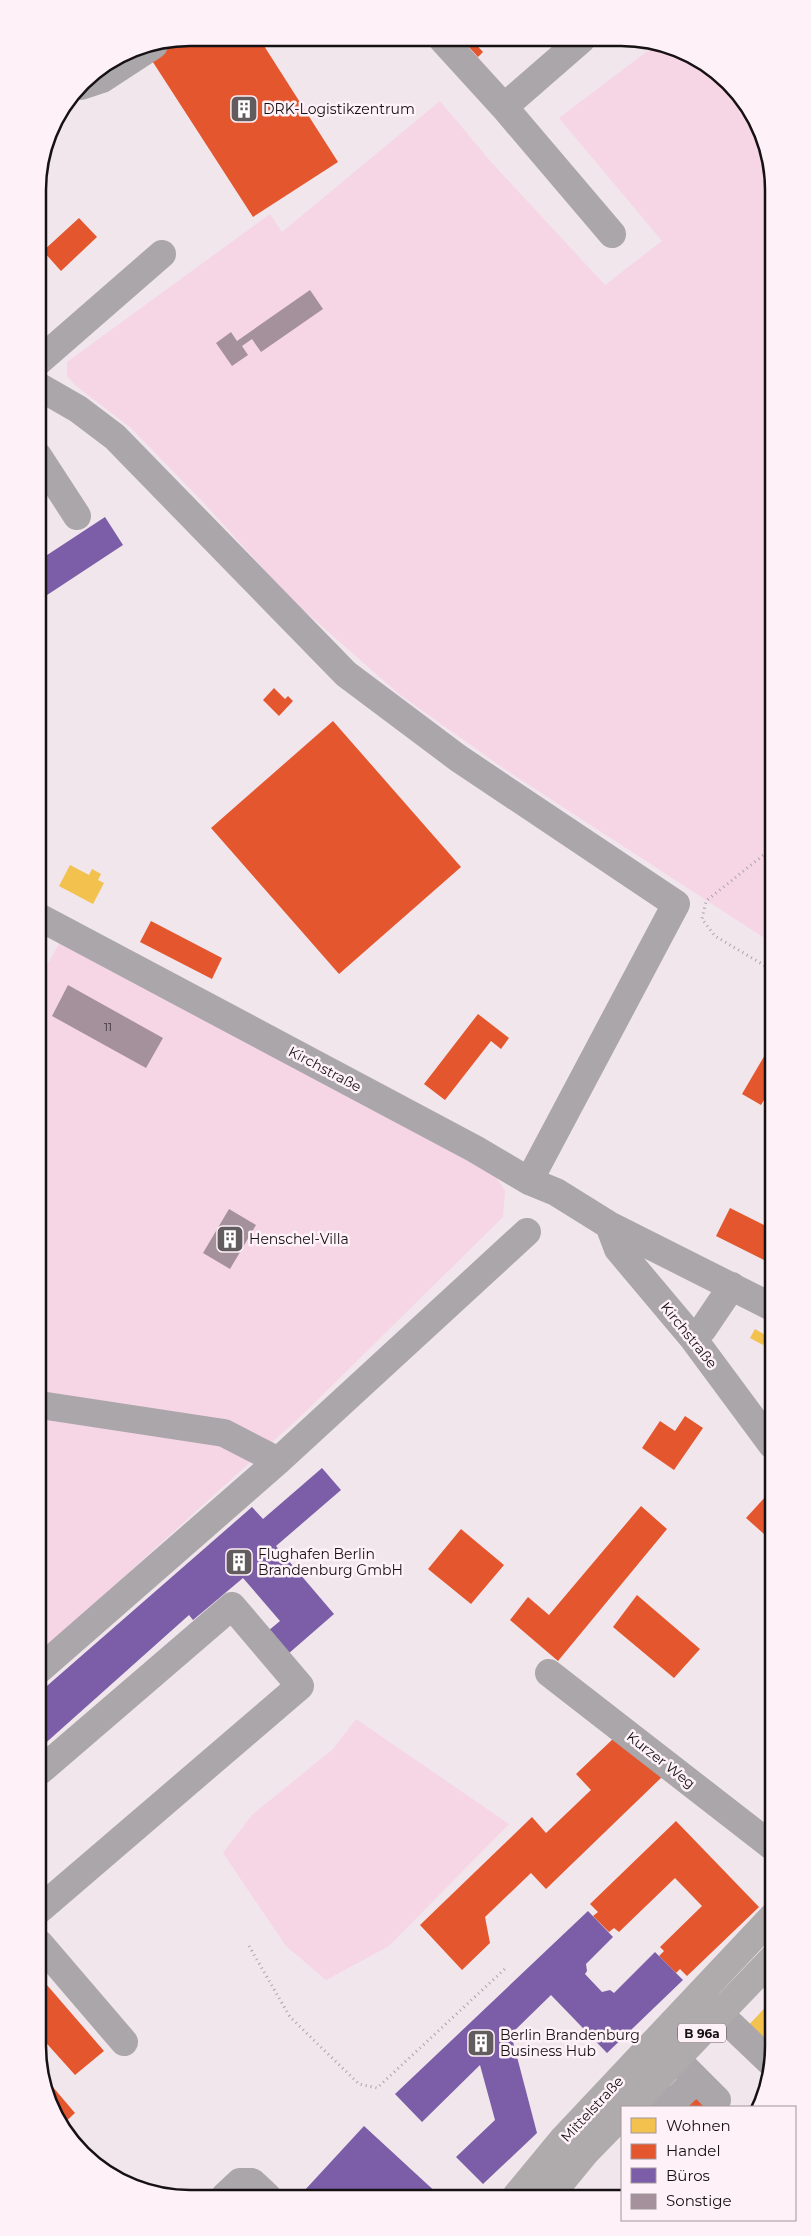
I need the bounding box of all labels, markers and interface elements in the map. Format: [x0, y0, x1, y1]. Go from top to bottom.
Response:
building icon: DRK-Logistikzentrum [229, 94, 259, 124]
place label: DRK-Logistikzentrum [263, 100, 415, 118]
house number: 11 [104, 1020, 112, 1034]
street label: Kirchstraße [285, 1042, 365, 1096]
building icon: Henschel-Villa [215, 1224, 245, 1254]
place label: Henschel-Villa [249, 1230, 349, 1248]
street label: Kirchstraße [657, 1298, 721, 1372]
place label: Flughafen Berlin Brandenburg GmbH [258, 1545, 403, 1579]
building icon: Flughafen Berlin Brandenburg GmbH [224, 1547, 254, 1577]
street label: Kurzer Weg [623, 1728, 699, 1792]
road number: B 96a [678, 2024, 726, 2042]
place label: Berlin Brandenburg Business Hub [500, 2026, 640, 2060]
building icon: Berlin Brandenburg Business Hub [466, 2028, 496, 2058]
street label: Mittelstraße [557, 2072, 627, 2146]
legend [621, 2106, 796, 2221]
text: Wohnen [666, 2116, 731, 2135]
text: Handel [666, 2141, 720, 2160]
text: Büros [666, 2166, 710, 2185]
text: Sonstige [666, 2191, 732, 2210]

